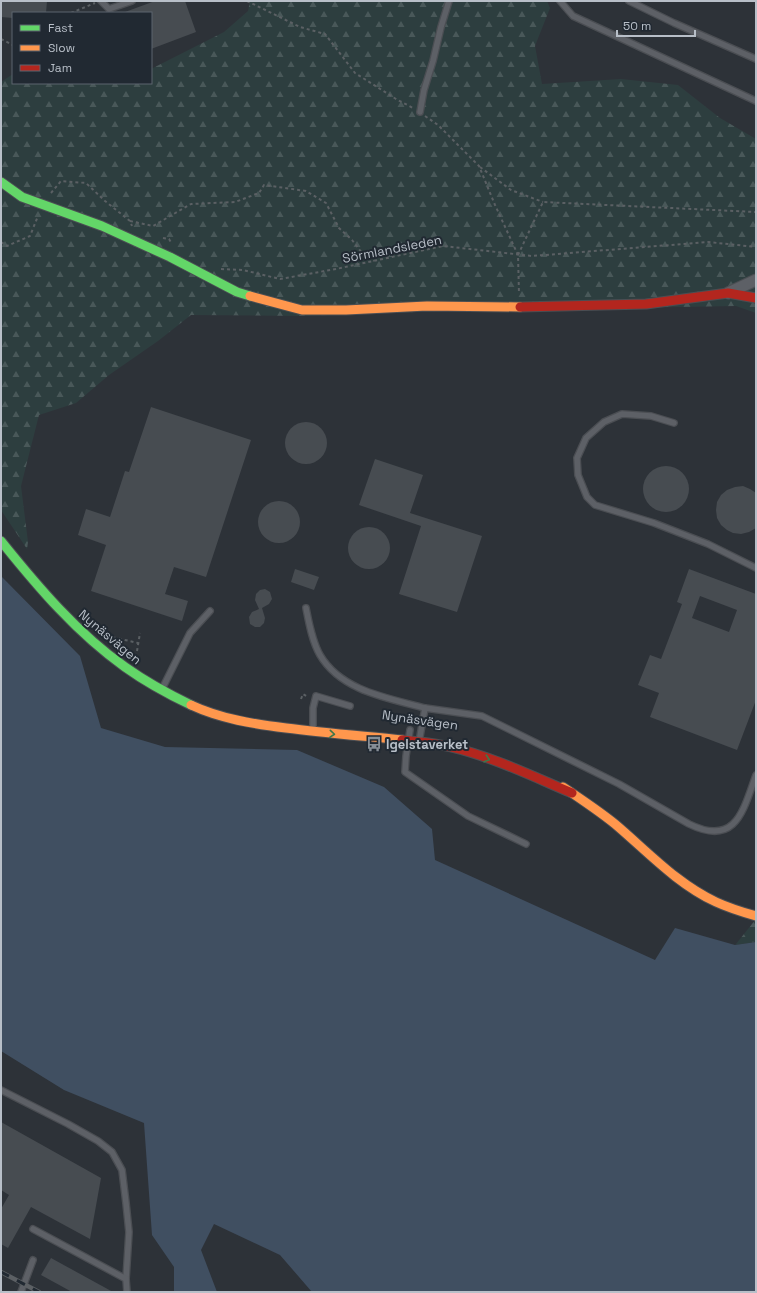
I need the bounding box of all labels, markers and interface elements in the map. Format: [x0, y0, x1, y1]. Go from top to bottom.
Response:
legend [12, 12, 152, 84]
scale bar [617, 12, 695, 38]
text: 50 m [623, 18, 651, 34]
text: Fast [48, 20, 73, 36]
text: Slow [48, 40, 75, 56]
text: Jam [48, 60, 72, 76]
street label: Sörmlandsleden [341, 231, 443, 267]
street label: Nynäsvägen [75, 606, 145, 668]
street label: Nynäsvägen [381, 706, 459, 734]
one-way arrow [329, 729, 335, 738]
bus stop icon: Igelstaverket [365, 735, 383, 753]
place label: Igelstaverket [386, 736, 468, 753]
one-way arrow [484, 754, 491, 763]

